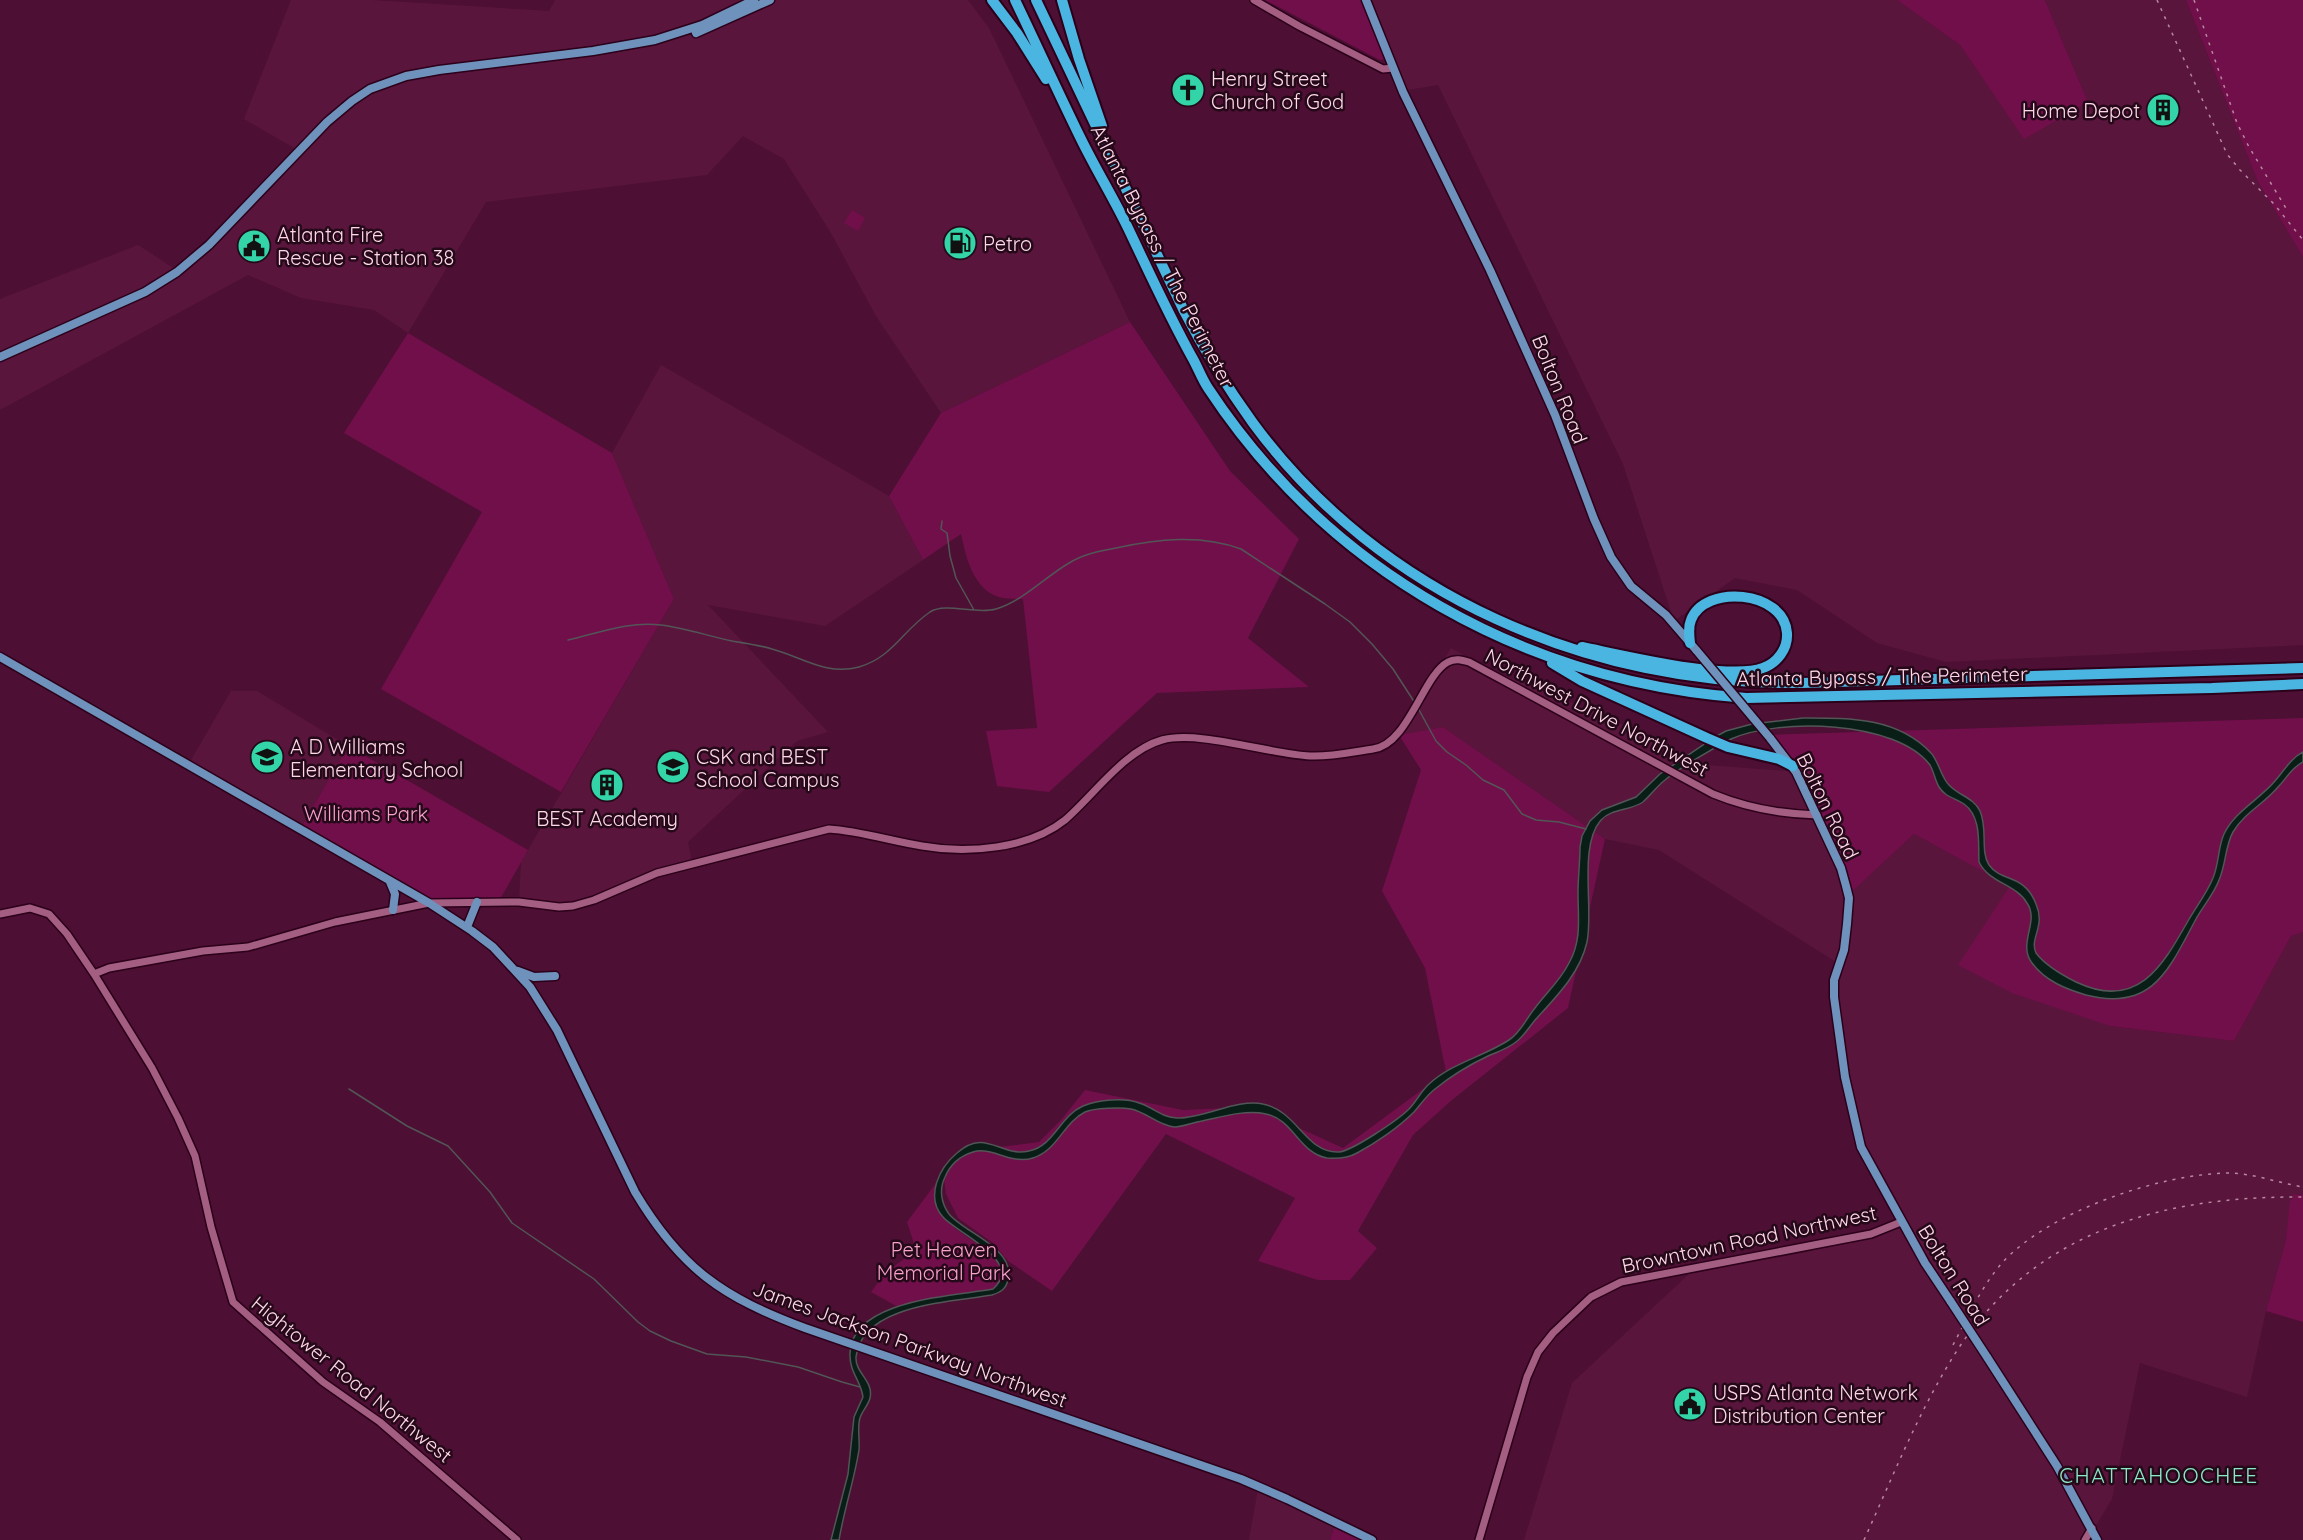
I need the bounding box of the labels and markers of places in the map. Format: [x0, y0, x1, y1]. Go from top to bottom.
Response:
place label: Henry Street Church of God [1211, 66, 1344, 114]
church icon: Henry Street Church of God [1170, 72, 1206, 108]
building icon: Home Depot [2145, 92, 2181, 128]
place label: Home Depot [2022, 98, 2140, 123]
place label: Atlanta Fire Rescue - Station 38 [277, 222, 454, 270]
fuel station icon: Petro [942, 225, 978, 261]
public building icon: Atlanta Fire Rescue - Station 38 [236, 228, 272, 264]
place label: Petro [983, 231, 1032, 256]
place label: A D Williams Elementary School [290, 734, 463, 782]
school or university icon: A D Williams Elementary School [249, 739, 285, 775]
place label: CSK and BEST School Campus [696, 744, 839, 792]
school or university icon: CSK and BEST School Campus [655, 749, 691, 785]
building icon: BEST Academy [589, 767, 625, 803]
place label: BEST Academy [536, 806, 678, 831]
place label: USPS Atlanta Network Distribution Center [1713, 1380, 1918, 1428]
public building icon: USPS Atlanta Network Distribution Center [1672, 1386, 1708, 1422]

